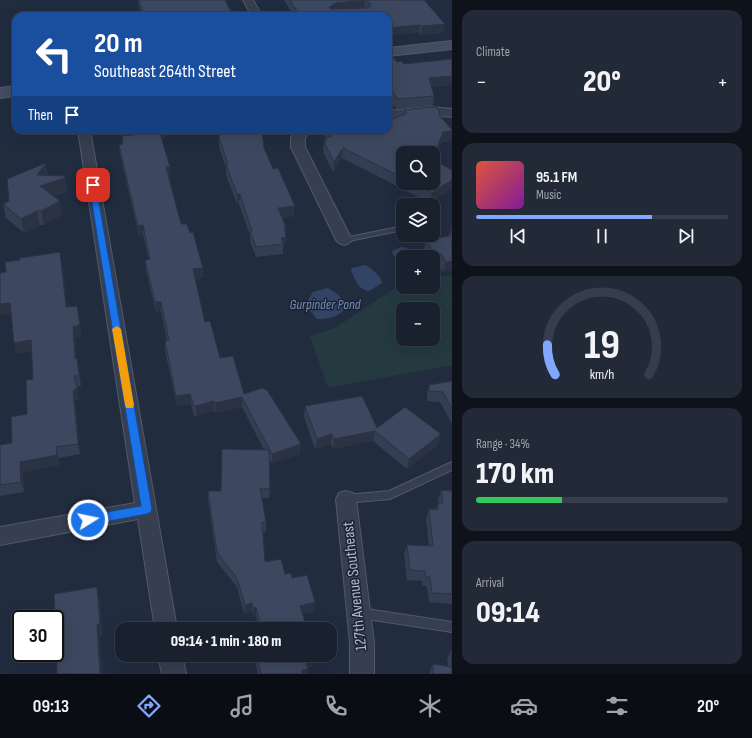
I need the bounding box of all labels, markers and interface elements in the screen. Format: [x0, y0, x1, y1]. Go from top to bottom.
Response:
text: 20 m [94, 27, 143, 60]
icon: left [28, 28, 80, 80]
text: Climate [476, 44, 510, 60]
text: Southeast 264th Street [94, 61, 236, 82]
text: 20° [583, 64, 621, 100]
text: − [476, 69, 487, 96]
text: + [717, 69, 728, 96]
icon: arrive [61, 104, 83, 126]
text: Then [28, 106, 53, 125]
map controls [396, 146, 440, 346]
button: search [396, 146, 440, 190]
pin [76, 168, 110, 202]
text: 95.1 FM [536, 168, 577, 187]
icon: arrive [82, 174, 104, 196]
text: Music [536, 187, 561, 203]
button: layers [396, 198, 440, 242]
icon: previous [507, 225, 529, 247]
icon: pause [591, 225, 613, 247]
icon: next [675, 225, 697, 247]
button: + [396, 250, 440, 294]
water label: Gurpinder Pond [289, 296, 362, 313]
button: − [396, 302, 440, 346]
text: 19 [584, 321, 620, 370]
text: km/h [590, 366, 614, 383]
text: Range · 34% [476, 436, 530, 452]
text: 170 km [476, 456, 554, 492]
position arrow [67, 499, 109, 541]
street label: 127th Avenue Southeast [339, 520, 371, 652]
text: Arrival [476, 575, 504, 591]
text: 09:14 [476, 595, 540, 631]
speed limit sign: 30 [12, 610, 64, 662]
text: 09:14 · 1 min · 180 m [171, 632, 281, 651]
icon: directions [135, 692, 163, 720]
icon: music [228, 692, 256, 720]
icon: phone [322, 692, 350, 720]
icon: climate [416, 692, 444, 720]
icon: car [510, 692, 538, 720]
icon: filters [603, 692, 631, 720]
text: 09:13 [33, 696, 69, 717]
text: 20° [697, 696, 719, 717]

